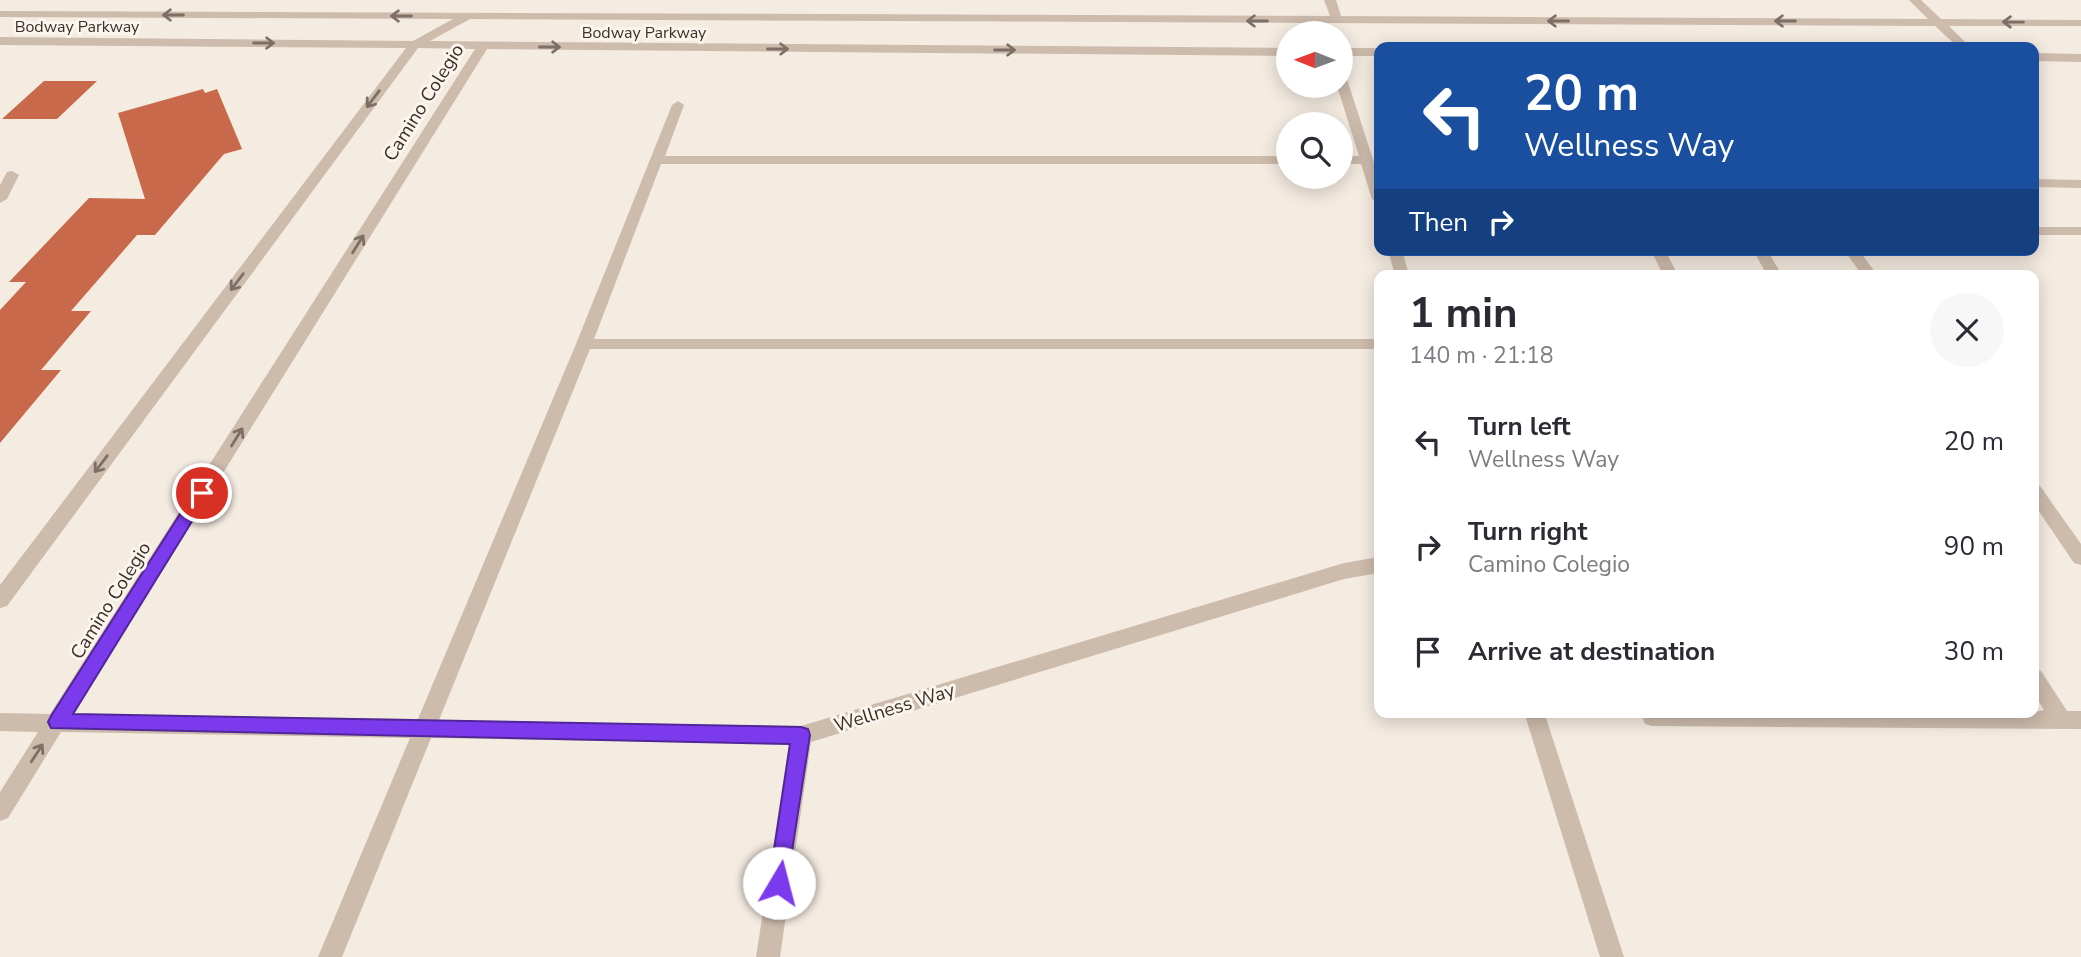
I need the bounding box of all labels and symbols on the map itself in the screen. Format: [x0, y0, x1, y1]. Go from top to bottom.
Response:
one-way arrow [162, 8, 185, 22]
one-way arrow [389, 9, 412, 22]
one-way arrow [1246, 14, 1269, 28]
one-way arrow [1547, 14, 1570, 28]
one-way arrow [1774, 14, 1797, 28]
one-way arrow [2002, 15, 2025, 29]
street label: Bodway Parkway [15, 16, 140, 38]
north arrow [1276, 21, 1353, 98]
street label: Bodway Parkway [582, 22, 707, 44]
one-way arrow [252, 37, 275, 50]
street label: Camino Colegio [377, 39, 470, 166]
one-way arrow [538, 40, 561, 54]
one-way arrow [766, 42, 789, 56]
one-way arrow [993, 43, 1016, 57]
one-way arrow [366, 90, 381, 108]
one-way arrow [352, 235, 366, 255]
one-way arrow [230, 272, 245, 291]
one-way arrow [231, 427, 245, 447]
one-way arrow [94, 454, 109, 473]
pin [172, 463, 232, 523]
street label: Camino Colegio [64, 537, 157, 664]
street label: Wellness Way [831, 677, 958, 739]
one-way arrow [30, 744, 44, 764]
position arrow [742, 846, 816, 920]

